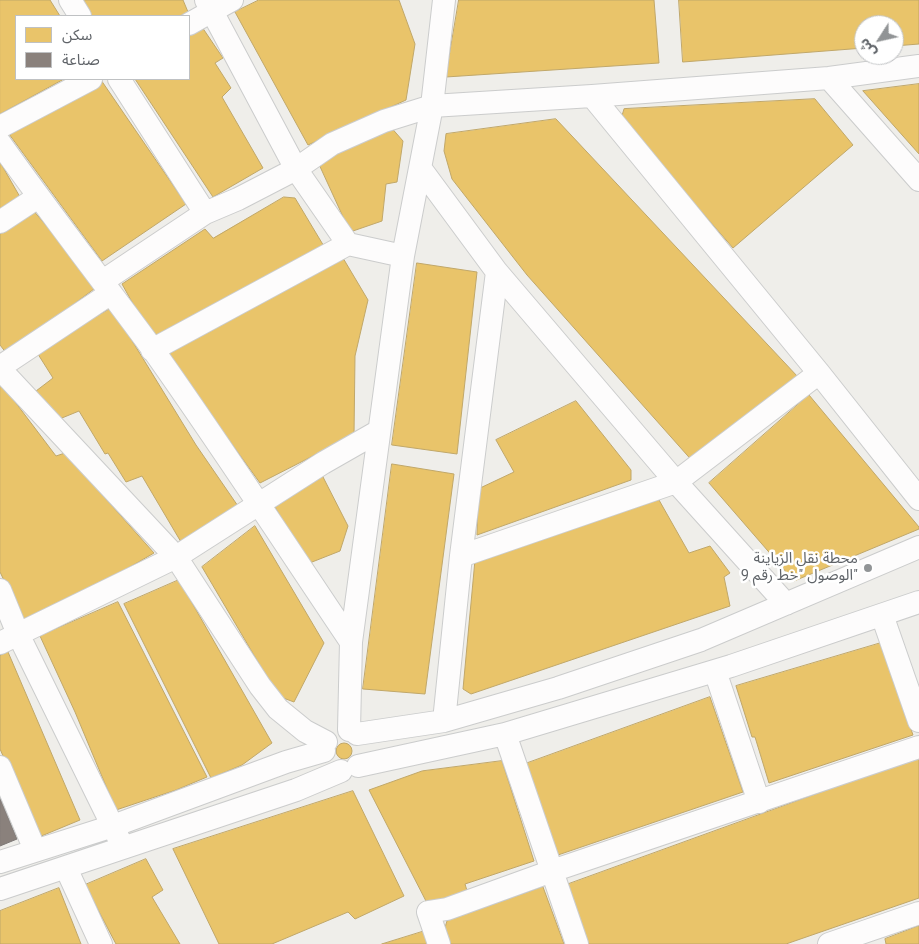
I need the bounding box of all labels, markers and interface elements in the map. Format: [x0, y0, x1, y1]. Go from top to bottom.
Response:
legend [15, 15, 190, 80]
north arrow [854, 15, 904, 65]
text: سكن [62, 25, 92, 44]
text: ش [855, 35, 880, 61]
text: صناعة [62, 50, 100, 69]
place label: محطة نقل الزياينة الوصول "خط رقم 9" [741, 550, 858, 585]
marker: محطة نقل الزياينة الوصول "خط رقم 9" [862, 562, 874, 574]

